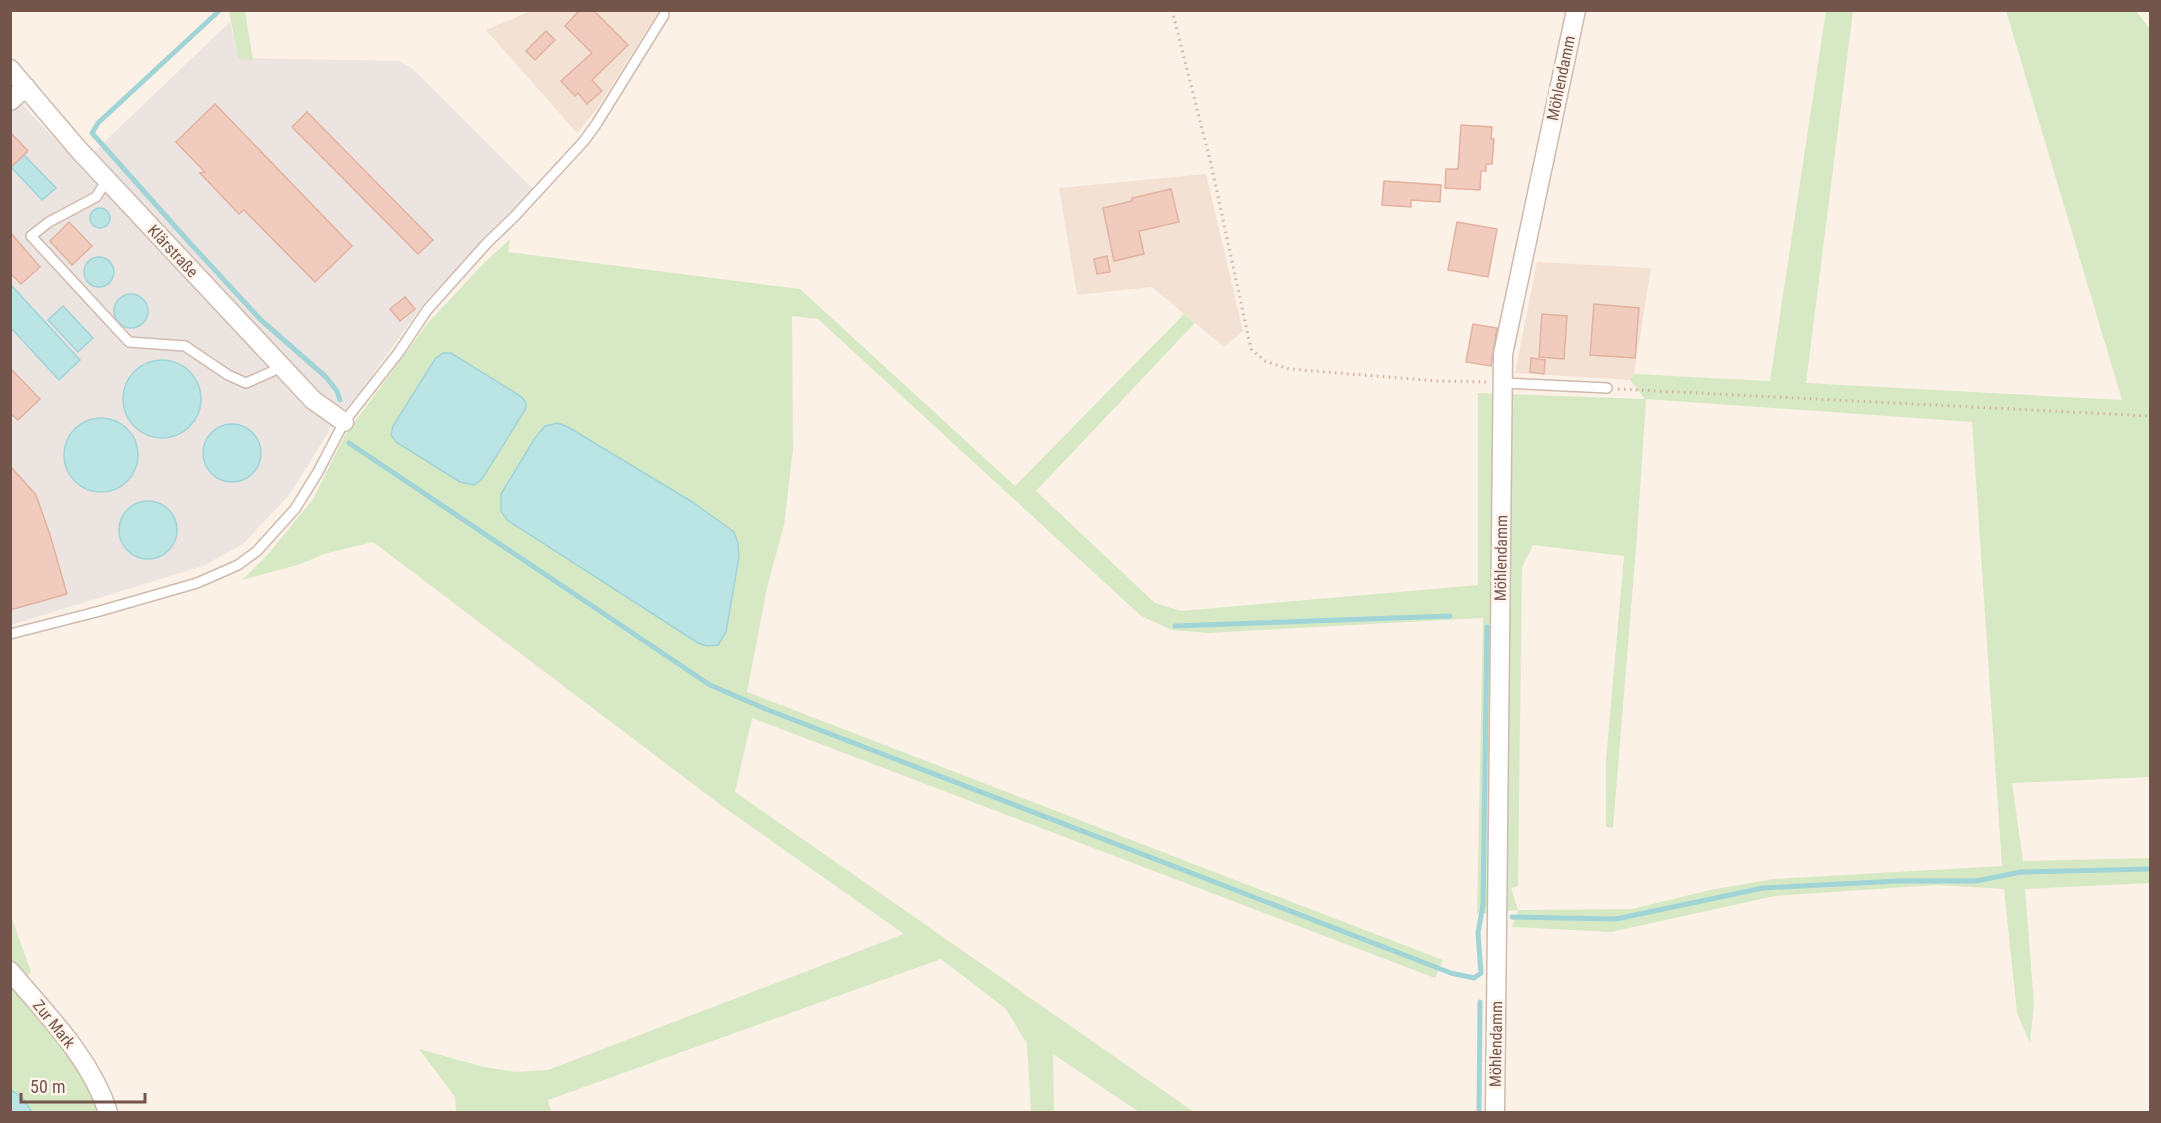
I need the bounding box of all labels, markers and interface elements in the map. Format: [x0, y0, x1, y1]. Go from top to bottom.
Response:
street label: Möhlendamm [1543, 34, 1579, 122]
street label: Klärstraße [144, 221, 202, 281]
street label: Möhlendamm [1491, 515, 1511, 601]
street label: Zur Mark [29, 996, 80, 1052]
street label: Möhlendamm [1486, 1001, 1506, 1087]
scale bar [21, 1066, 146, 1104]
text: 50 m [30, 1076, 65, 1097]

